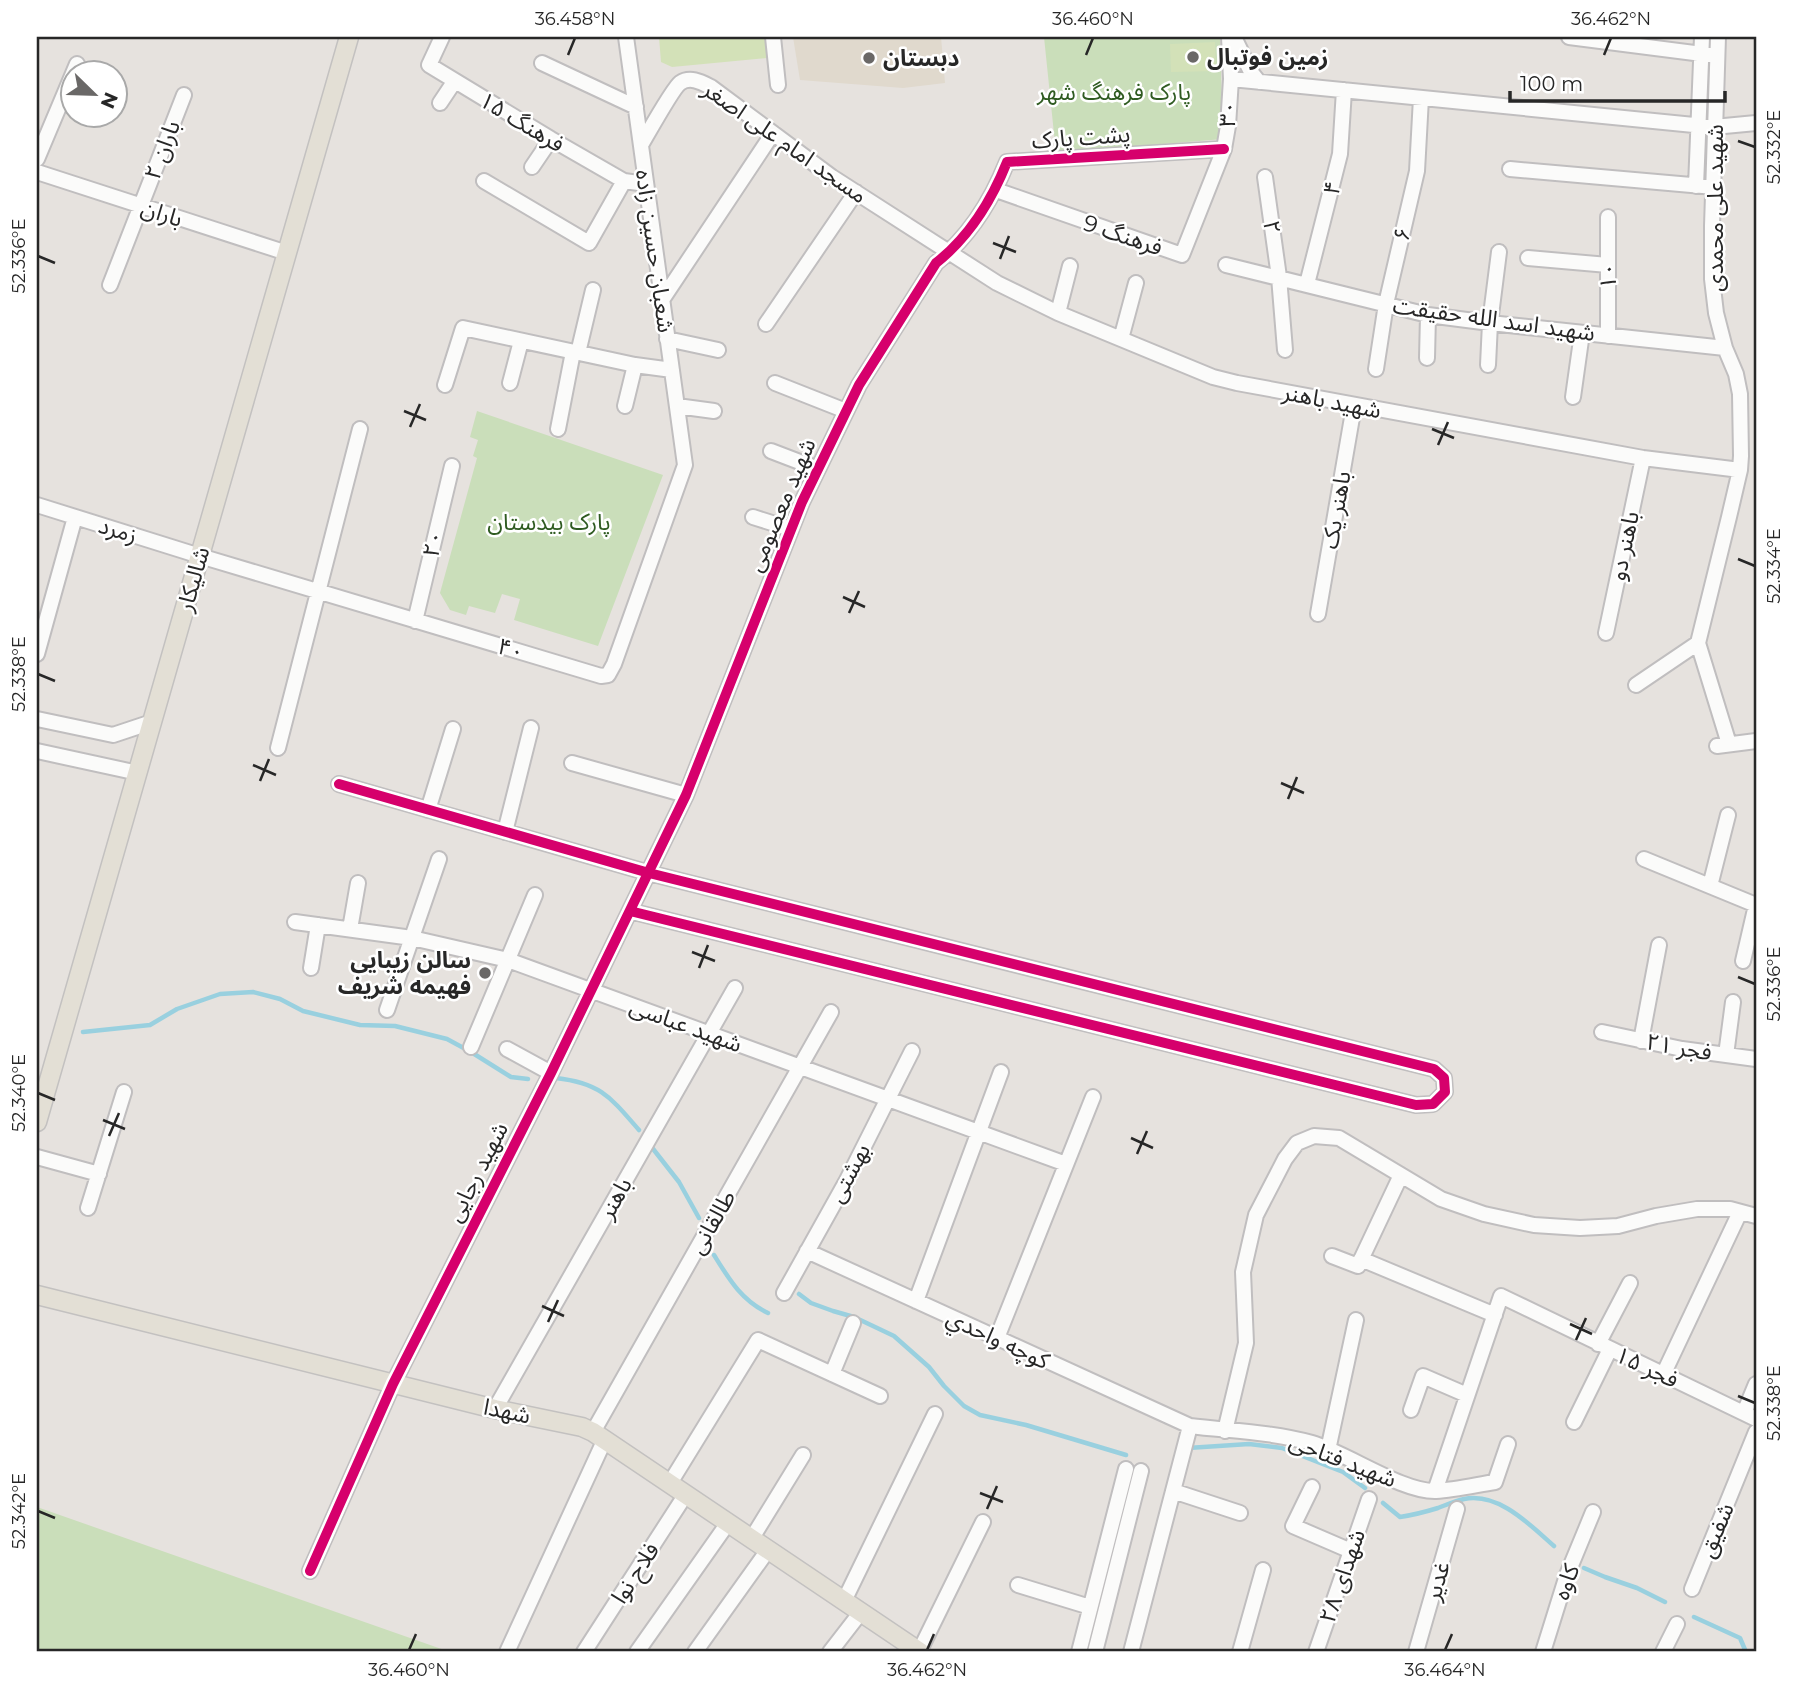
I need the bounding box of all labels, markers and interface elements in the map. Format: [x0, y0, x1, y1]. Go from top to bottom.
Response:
text: 36.458°N [535, 8, 615, 30]
text: 36.460°N [1052, 8, 1134, 30]
text: 36.462°N [1571, 8, 1651, 30]
place label: زمین فوتبال [1207, 43, 1328, 71]
place label: دبستان [883, 44, 959, 72]
marker: زمین فوتبال [1185, 49, 1201, 65]
marker: دبستان [861, 50, 877, 66]
north arrow [60, 60, 130, 130]
scale bar [1510, 60, 1725, 104]
text: 100 m [1520, 71, 1583, 96]
street label: مسجد امام علی اصغر [694, 74, 873, 213]
park label: پارک فرهنگ شهر [1036, 78, 1191, 107]
street label: فرهنگ ۱۵ [474, 86, 570, 158]
text: N [96, 89, 123, 112]
street label: ۳۰ [1213, 100, 1243, 128]
text: 52.332°E [1763, 110, 1785, 184]
street label: باران ۲ [138, 116, 186, 184]
street label: پشت پارک [1031, 120, 1131, 156]
street label: شهید علی محمدی [1701, 124, 1729, 292]
street label: شعبان حسین زاده [630, 168, 680, 334]
street label: ۴ [1317, 178, 1347, 198]
street label: باران [138, 193, 186, 233]
street label: فرهنگ 9 [1080, 208, 1166, 262]
text: 52.336°E [8, 219, 30, 293]
street label: ۲ [1257, 219, 1287, 235]
street label: ۶ [1387, 224, 1417, 244]
street label: ۱۰ [1594, 263, 1622, 289]
street label: شهید اسد الله حقیقت [1391, 291, 1597, 347]
street label: شهید باهنر [1279, 378, 1384, 424]
street label: شهید معصومی [740, 434, 822, 576]
street label: باهنر یک [1315, 469, 1357, 551]
park label: پارک بیدستان [487, 508, 611, 537]
street label: باهنر دو [1603, 509, 1645, 583]
street label: زمرد [95, 511, 141, 549]
street label: ۲۰ [416, 528, 450, 560]
text: 52.334°E [1763, 528, 1785, 604]
street label: شالیکار [170, 543, 216, 616]
street label: ۴۰ [494, 632, 528, 666]
text: 52.338°E [8, 636, 30, 712]
place label: سالن زیبایی فهیمه شریف [338, 946, 471, 1000]
text: 52.336°E [1763, 947, 1785, 1021]
marker: سالن زیبایی فهیمه شریف [477, 965, 493, 981]
street label: شهید عباسی [626, 992, 746, 1058]
street label: فجر ۲۱ [1644, 1027, 1714, 1067]
text: 52.340°E [8, 1054, 30, 1132]
street label: شهید رجایی [440, 1117, 514, 1227]
street label: بهشتی [822, 1139, 876, 1207]
street label: باهنر [592, 1172, 638, 1225]
street label: طالقانی [683, 1185, 741, 1259]
street label: كوچه واحدي [941, 1303, 1054, 1378]
street label: فجر ۱۵ [1611, 1340, 1683, 1394]
text: 52.338°E [1763, 1365, 1785, 1441]
street label: شهدا [481, 1392, 533, 1430]
street label: شهید فتاحی [1285, 1427, 1401, 1493]
text: 52.342°E [8, 1473, 30, 1549]
street label: شفیق [1692, 1498, 1740, 1562]
street label: شهدای ۲۸ [1313, 1525, 1371, 1627]
street label: فلاح نوا [605, 1537, 668, 1610]
street label: غدیر [1418, 1558, 1456, 1605]
street label: کاوه [1547, 1560, 1585, 1604]
text: 36.460°N [368, 1659, 450, 1681]
text: 36.462°N [887, 1659, 967, 1681]
text: 36.464°N [1404, 1659, 1486, 1681]

